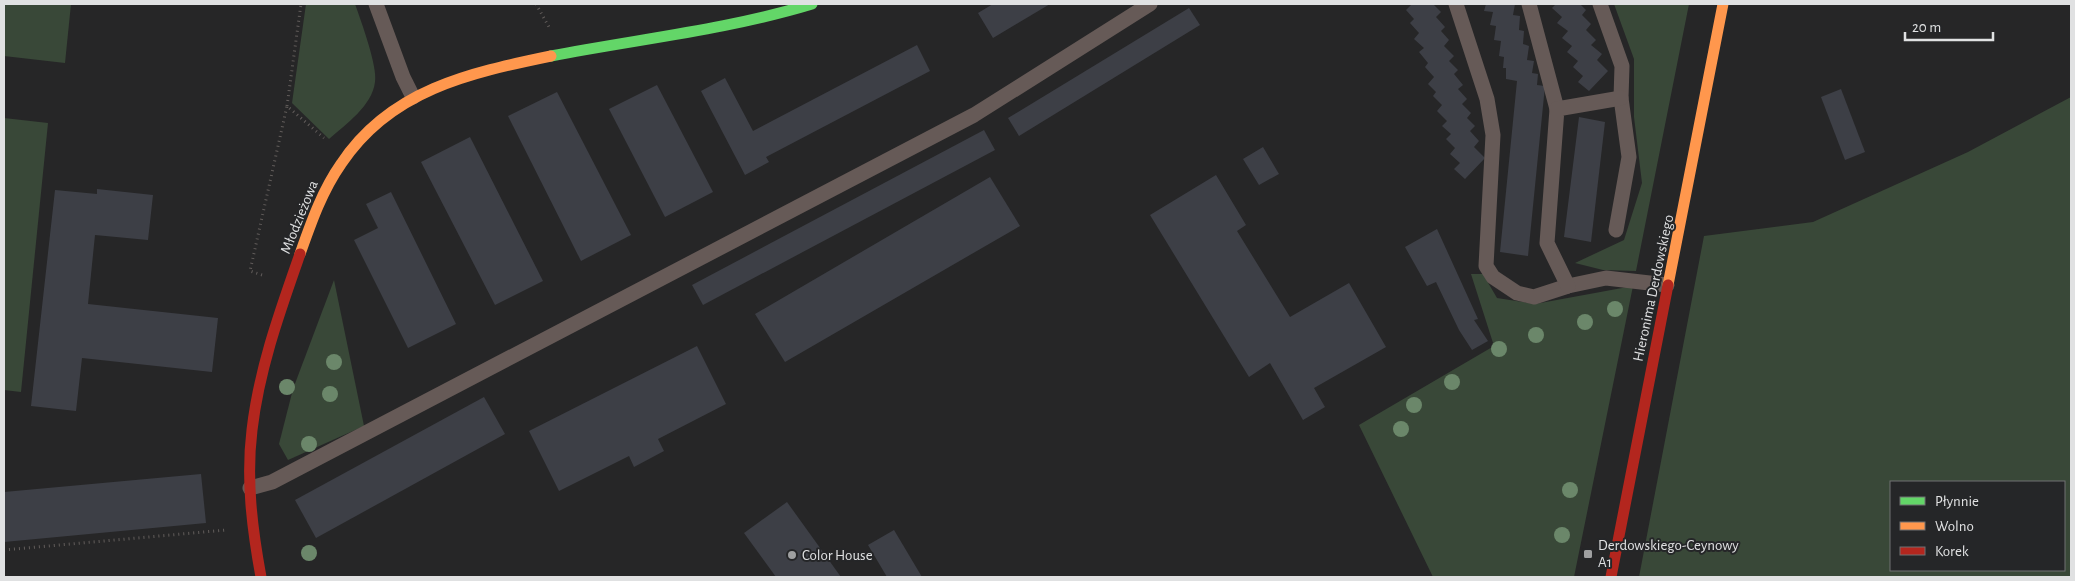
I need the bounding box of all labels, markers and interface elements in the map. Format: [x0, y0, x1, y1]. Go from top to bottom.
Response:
scale bar [1905, 10, 1992, 42]
text: 20 m [1912, 20, 1941, 35]
street label: Młodzieżowa [278, 178, 321, 256]
street label: Hieronima Derdowskiego [1631, 213, 1676, 363]
legend [1890, 481, 2065, 571]
text: Płynnie [1935, 494, 1979, 509]
text: Wolno [1935, 519, 1974, 534]
place label: Derdowskiego-Ceynowy A1 [1598, 538, 1739, 570]
text: Korek [1935, 544, 1969, 559]
place label: Color House [802, 548, 873, 563]
marker: Derdowskiego-Ceynowy A1 [1582, 548, 1594, 560]
marker: Color House [786, 549, 798, 561]

